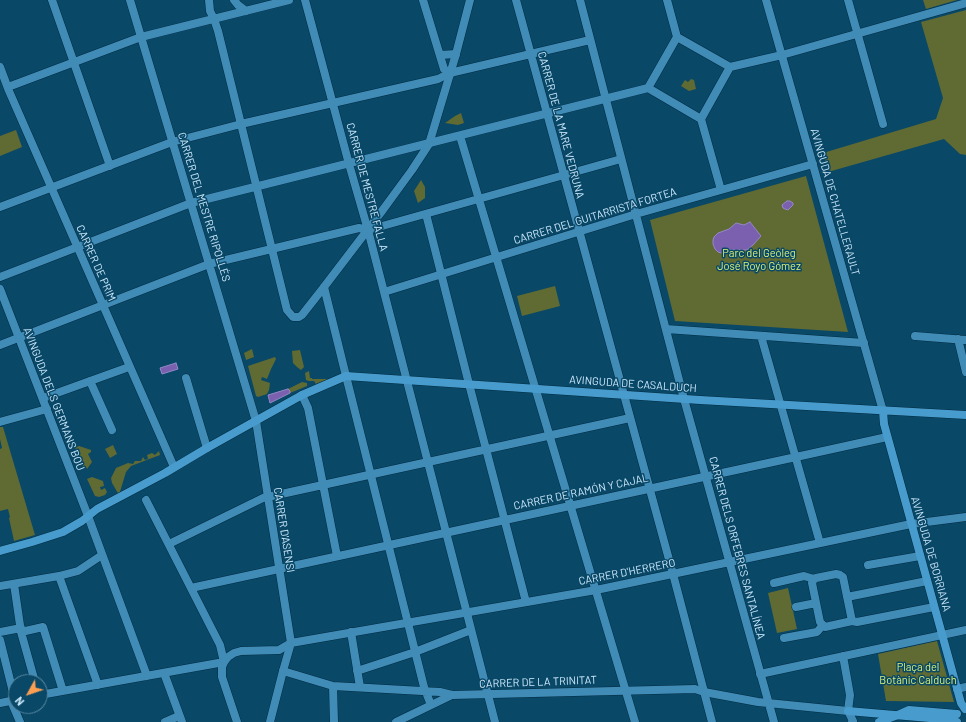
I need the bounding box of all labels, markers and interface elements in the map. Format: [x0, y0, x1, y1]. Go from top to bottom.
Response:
street label: CARRER DE LA MARE VEDRUNA [535, 50, 587, 200]
street label: CARRER DE MESTRE FALLA [343, 121, 391, 253]
street label: AVINGUDA DE CHATELLERAULT [808, 127, 862, 277]
street label: CARRER DEL MESTRE RIPOLLÉS [175, 131, 233, 283]
street label: CARRER DEL GUITARRISTA FORTEA [512, 185, 678, 247]
street label: CARRER DE PRIM [73, 223, 119, 303]
park label: Parc del Geòleg José Royo Gómez [717, 246, 801, 272]
street label: AVINGUDA DELS GERMANS BOU [21, 326, 87, 472]
street label: AVINGUDA DE CASALDUCH [569, 373, 697, 395]
street label: CARRER DELS ORFEBRES SANTALÍNEA [706, 455, 768, 641]
street label: CARRER DE RAMÓN Y CAJAL [512, 471, 650, 513]
street label: CARRER D'ASENSI [271, 486, 297, 574]
street label: AVINGUDA DE BORRIANA [908, 495, 954, 613]
street label: CARRER D'HERRERO [578, 556, 676, 588]
park label: Plaça del Botànic Calduch [879, 660, 957, 686]
street label: CARRER DE LA TRINITAT [479, 673, 597, 691]
north arrow [8, 674, 48, 714]
text: N [12, 694, 27, 708]

